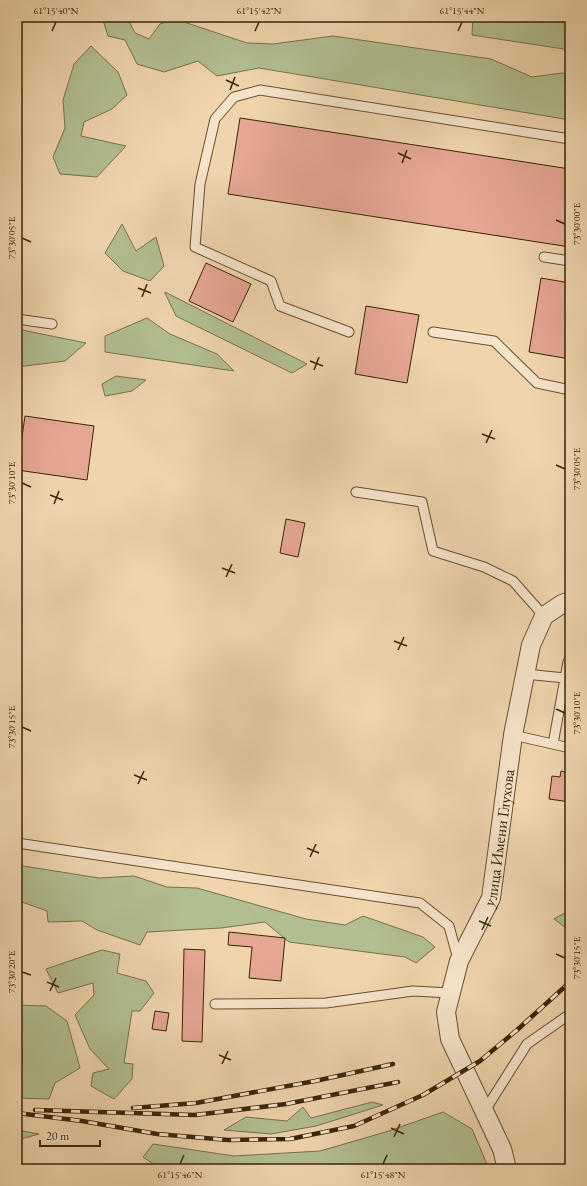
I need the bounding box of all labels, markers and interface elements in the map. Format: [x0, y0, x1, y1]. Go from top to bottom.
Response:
text: 61°15'40"N [34, 4, 79, 17]
text: 61°15'42"N [237, 4, 282, 17]
text: 61°15'44"N [440, 4, 485, 17]
text: 73°30'00"E [570, 202, 583, 245]
text: 73°30'05"E [5, 216, 18, 259]
text: 73°30'05"E [570, 447, 583, 490]
text: 73°30'10"E [5, 461, 18, 504]
text: 73°30'10"E [570, 691, 583, 734]
text: 73°30'15"E [5, 705, 18, 748]
street label: улица Имени Глухова [478, 767, 519, 910]
text: 73°30'15"E [570, 936, 583, 979]
text: 73°30'20"E [5, 950, 18, 993]
scale bar [40, 1122, 100, 1148]
text: 20 m [46, 1128, 70, 1144]
text: 61°15'46"N [158, 1168, 203, 1181]
text: 61°15'48"N [361, 1168, 406, 1181]

